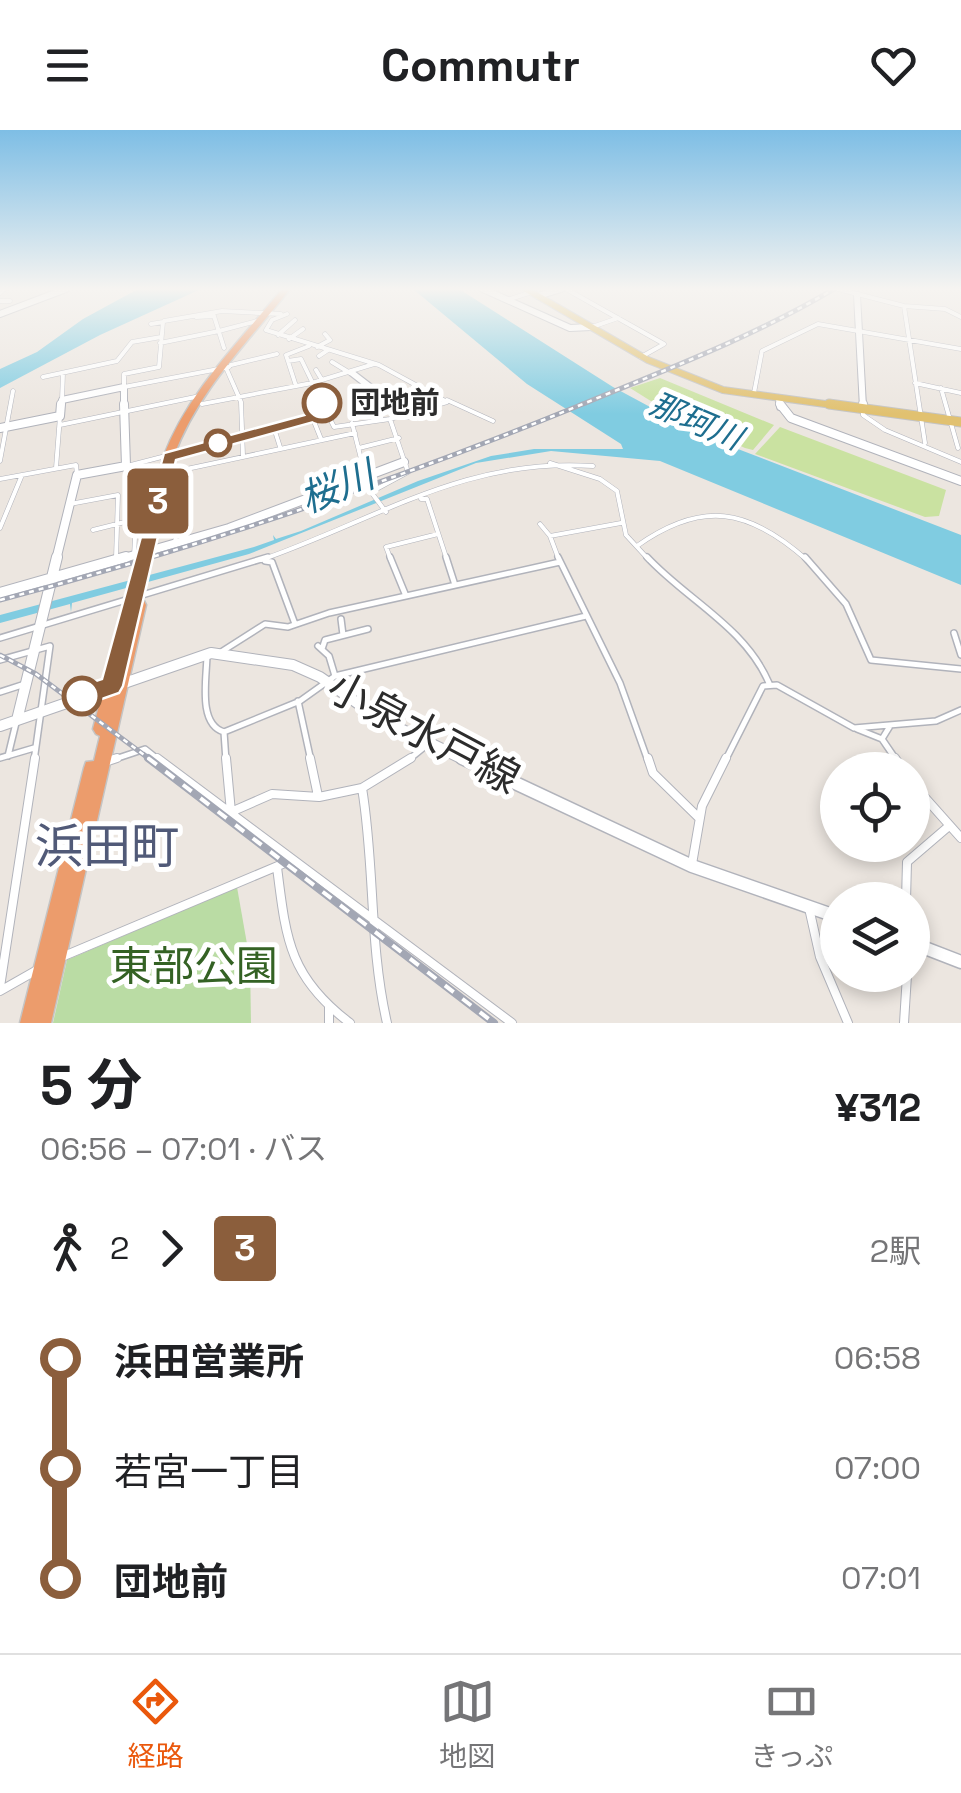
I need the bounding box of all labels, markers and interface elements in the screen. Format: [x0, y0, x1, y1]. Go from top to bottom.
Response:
text: Commutr [381, 37, 580, 94]
icon: menu [40, 38, 95, 93]
icon: heart [866, 38, 921, 93]
place label: 団地前 [350, 383, 440, 422]
marker: 団地前 [303, 384, 341, 422]
water label: 那珂川 [644, 384, 751, 459]
unlabelled marker [205, 430, 231, 456]
water label: 桜川 [293, 449, 385, 523]
line badge: 3 [126, 468, 190, 534]
text: 3 [147, 479, 169, 523]
street label: 小泉水戸線 [319, 660, 529, 805]
unlabelled marker [63, 677, 101, 715]
map controls [820, 752, 930, 992]
button: locate [820, 752, 930, 862]
district label: 浜田町 [35, 816, 179, 877]
button: layers [820, 882, 930, 992]
park label: 東部公園 [110, 940, 278, 993]
text: 5 分 [40, 1050, 142, 1120]
text: ¥312 [835, 1084, 921, 1132]
text: 06:56 – 07:01 · バス [40, 1129, 327, 1169]
icon: walk [40, 1221, 95, 1276]
icon: forward [144, 1221, 199, 1276]
text: 3 [234, 1226, 256, 1270]
text: 2 [110, 1228, 129, 1268]
text: 2駅 [870, 1231, 921, 1271]
text: 浜田営業所 [114, 1338, 304, 1386]
text: 06:58 [834, 1338, 921, 1378]
text: 若宮一丁目 [114, 1448, 304, 1496]
text: 07:00 [834, 1448, 921, 1488]
text: 団地前 [114, 1558, 228, 1606]
text: 07:01 [841, 1558, 921, 1598]
tab: 経路 [128, 1674, 184, 1774]
tab: 地図 [439, 1674, 495, 1774]
tab: きっぷ [750, 1674, 833, 1774]

